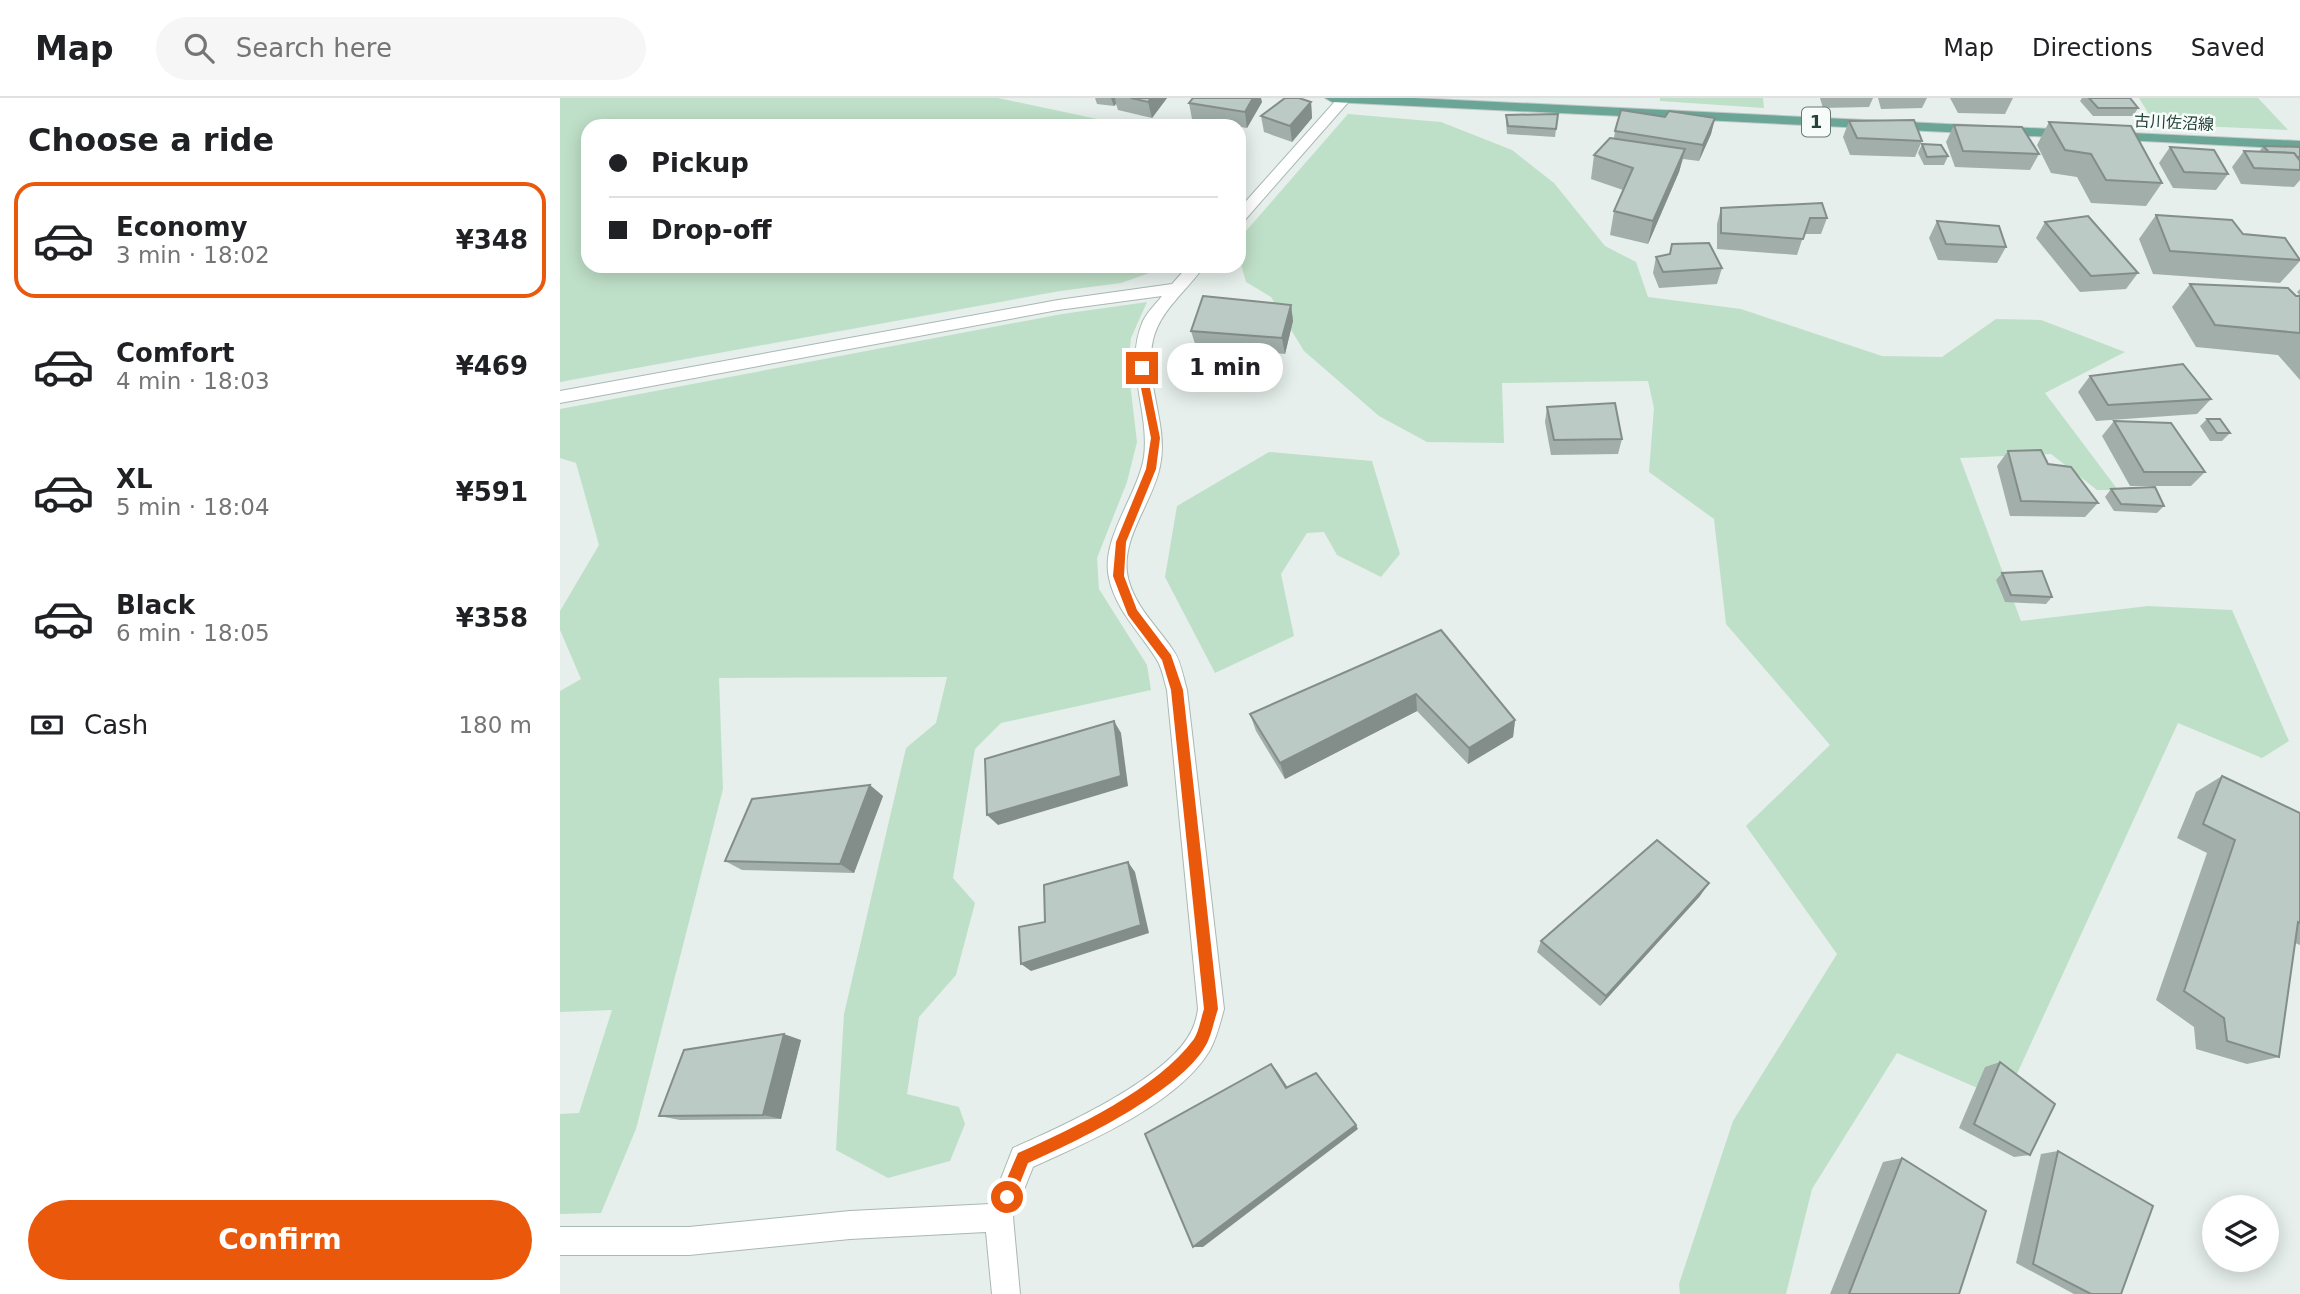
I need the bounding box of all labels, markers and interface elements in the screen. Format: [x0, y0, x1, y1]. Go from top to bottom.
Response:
search box [156, 17, 646, 80]
text: Map [35, 29, 114, 68]
icon: search [180, 29, 218, 67]
text: Search here [236, 33, 392, 63]
text: Map [1943, 34, 1994, 62]
text: Directions [2032, 34, 2153, 62]
text: Saved [2191, 34, 2265, 62]
road number: 1 [1802, 107, 1830, 136]
street label: 古川佐沼線 [2134, 111, 2214, 134]
text: Choose a ride [28, 121, 274, 159]
text: Pickup [651, 148, 749, 178]
icon: car [32, 209, 95, 272]
text: Economy [116, 212, 247, 242]
text: Drop-off [651, 215, 772, 245]
text: ¥348 [456, 225, 528, 255]
text: 3 min · 18:02 [116, 242, 270, 268]
icon: car [32, 335, 95, 398]
text: Comfort [116, 338, 234, 368]
callout: 1 min [1166, 344, 1282, 392]
text: ¥469 [456, 351, 528, 381]
route end [1126, 352, 1158, 384]
text: 1 min [1189, 354, 1261, 380]
text: 4 min · 18:03 [116, 368, 270, 394]
icon: car [32, 461, 95, 524]
text: XL [116, 464, 153, 494]
text: ¥591 [456, 477, 528, 507]
text: 5 min · 18:04 [116, 494, 270, 520]
icon: car [32, 587, 95, 650]
text: Black [116, 590, 195, 620]
text: ¥358 [456, 603, 528, 633]
text: 6 min · 18:05 [116, 620, 270, 646]
icon: cash [28, 706, 66, 744]
text: Cash [84, 710, 148, 740]
text: 180 m [458, 712, 532, 738]
route start [991, 1181, 1023, 1213]
map controls [2202, 1195, 2279, 1272]
button: layers [2202, 1195, 2279, 1272]
button: Confirm [28, 1200, 532, 1280]

